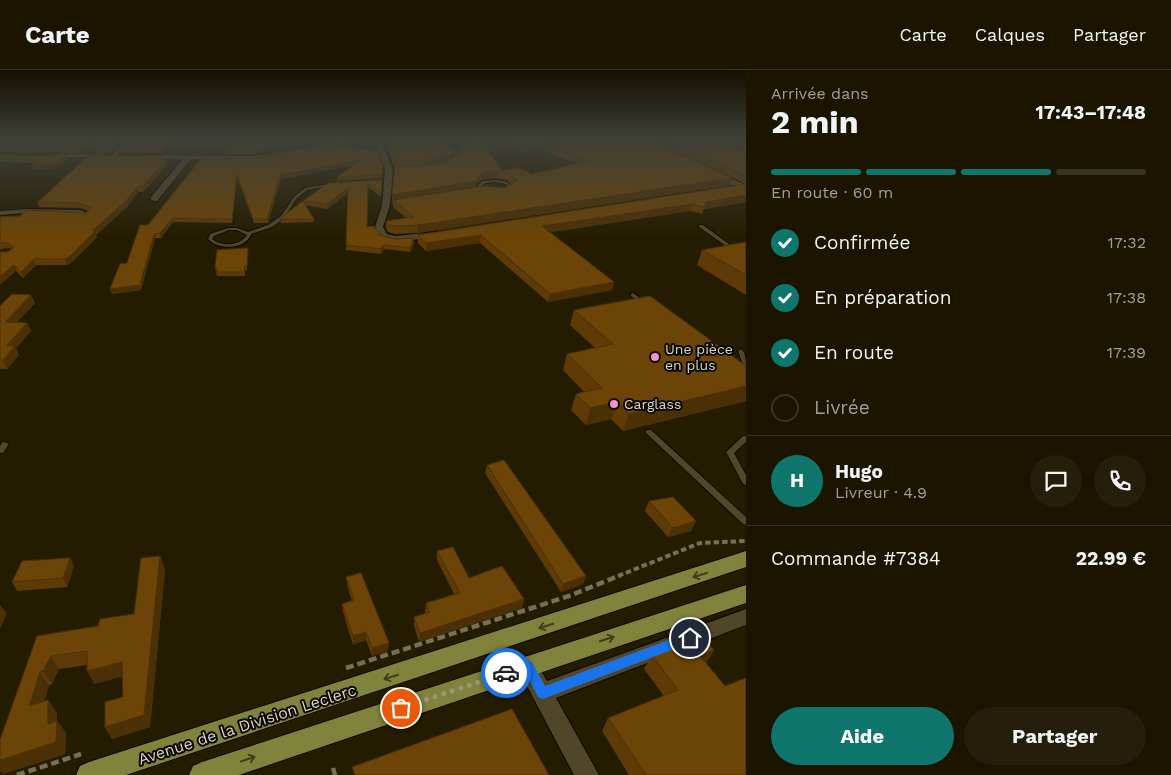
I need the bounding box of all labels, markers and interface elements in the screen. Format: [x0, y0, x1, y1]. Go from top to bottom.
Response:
text: Carte [25, 21, 90, 49]
text: Carte [899, 24, 947, 45]
text: Calques [975, 24, 1045, 45]
text: Partager [1073, 24, 1146, 45]
text: Arrivée dans [771, 84, 869, 103]
text: 17:43–17:48 [1036, 101, 1146, 124]
text: 2 min [771, 103, 859, 141]
text: En route · 60 m [771, 183, 893, 202]
icon: check [771, 229, 799, 257]
text: Confirmée [814, 231, 910, 254]
text: 17:32 [1107, 233, 1146, 252]
icon: check [771, 284, 799, 312]
text: En préparation [814, 286, 951, 309]
text: 17:38 [1107, 288, 1146, 307]
icon: check [771, 339, 799, 367]
place label: Une pièce en plus [665, 341, 733, 373]
text: En route [814, 341, 894, 364]
text: 17:39 [1107, 343, 1146, 362]
marker: Une pièce en plus [649, 351, 661, 363]
place label: Carglass [624, 396, 681, 412]
text: Livrée [814, 396, 870, 419]
marker: Carglass [608, 398, 620, 410]
button: chat [1030, 455, 1082, 507]
button: phone [1094, 455, 1146, 507]
text: Hugo [835, 460, 883, 483]
text: H [790, 469, 804, 492]
text: Livreur · 4.9 [835, 483, 927, 502]
text: Commande #7384 [771, 547, 941, 570]
text: 22.99 € [1076, 547, 1146, 570]
one-way arrow [692, 571, 708, 580]
pin [669, 617, 711, 659]
one-way arrow [538, 622, 554, 632]
icon: home [676, 624, 704, 652]
one-way arrow [598, 634, 614, 643]
courier [481, 648, 531, 698]
icon: car [492, 659, 520, 687]
one-way arrow [383, 672, 399, 682]
street label: Avenue de la Division Leclerc [136, 680, 359, 769]
pin [380, 687, 422, 729]
icon: bag [387, 694, 415, 722]
button: Aide [771, 707, 954, 765]
button: Partager [964, 707, 1146, 765]
one-way arrow [240, 754, 256, 764]

